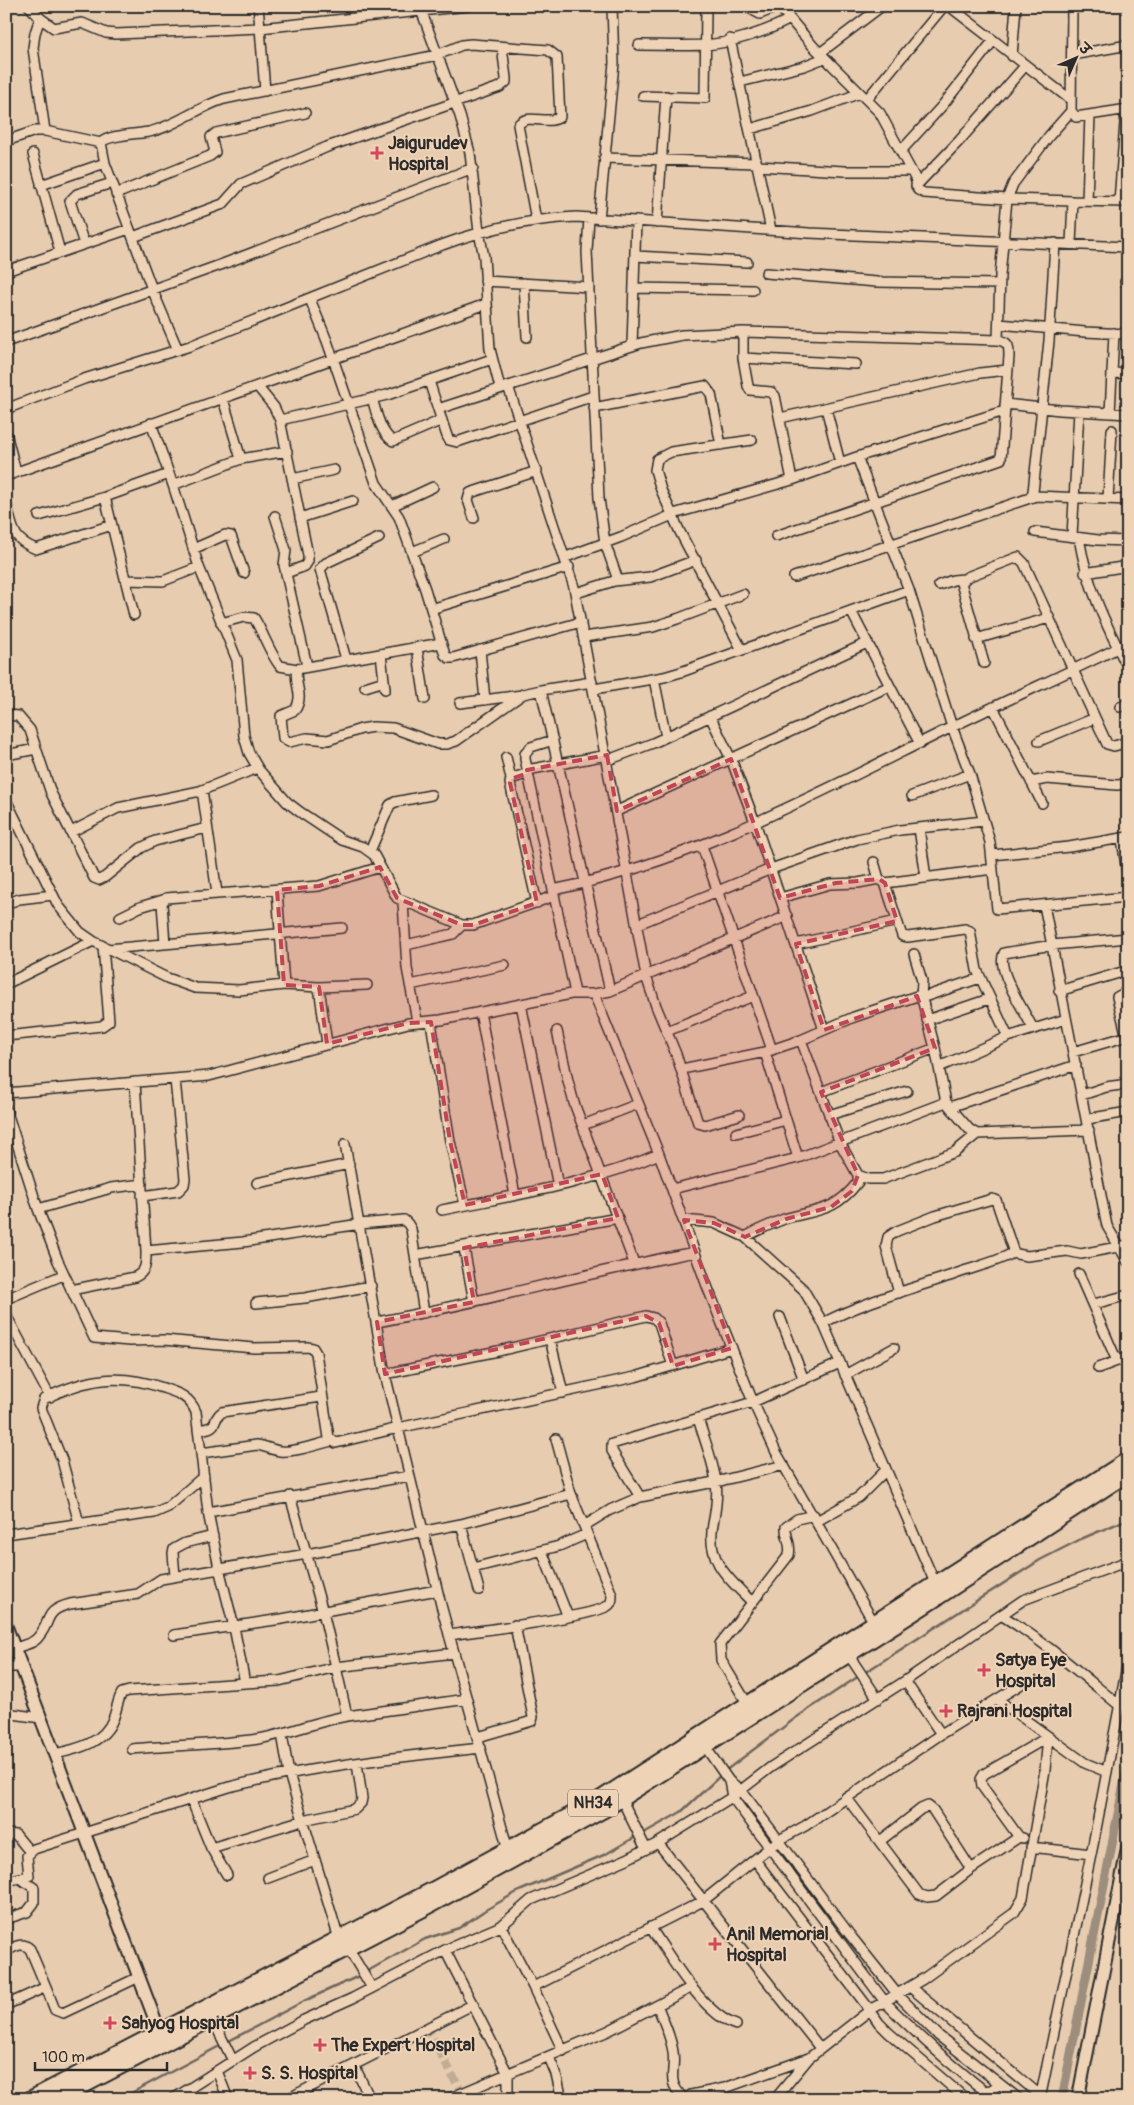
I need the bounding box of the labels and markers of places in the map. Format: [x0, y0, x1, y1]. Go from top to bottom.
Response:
place label: Jaigurudev Hospital [388, 132, 468, 176]
marker: Jaigurudev Hospital [370, 146, 384, 160]
place label: Satya Eye Hospital [995, 1649, 1067, 1693]
marker: Satya Eye Hospital [977, 1663, 991, 1677]
place label: Rajrani Hospital [957, 1700, 1072, 1723]
marker: Rajrani Hospital [939, 1704, 953, 1718]
place label: Anil Memorial Hospital [726, 1923, 829, 1967]
marker: Anil Memorial Hospital [708, 1937, 722, 1951]
place label: Sahyog Hospital [121, 2012, 239, 2035]
marker: Sahyog Hospital [103, 2016, 117, 2030]
place label: The Expert Hospital [330, 2034, 475, 2057]
marker: The Expert Hospital [313, 2038, 327, 2052]
place label: S. S. Hospital [261, 2062, 358, 2085]
marker: S. S. Hospital [243, 2066, 257, 2080]

